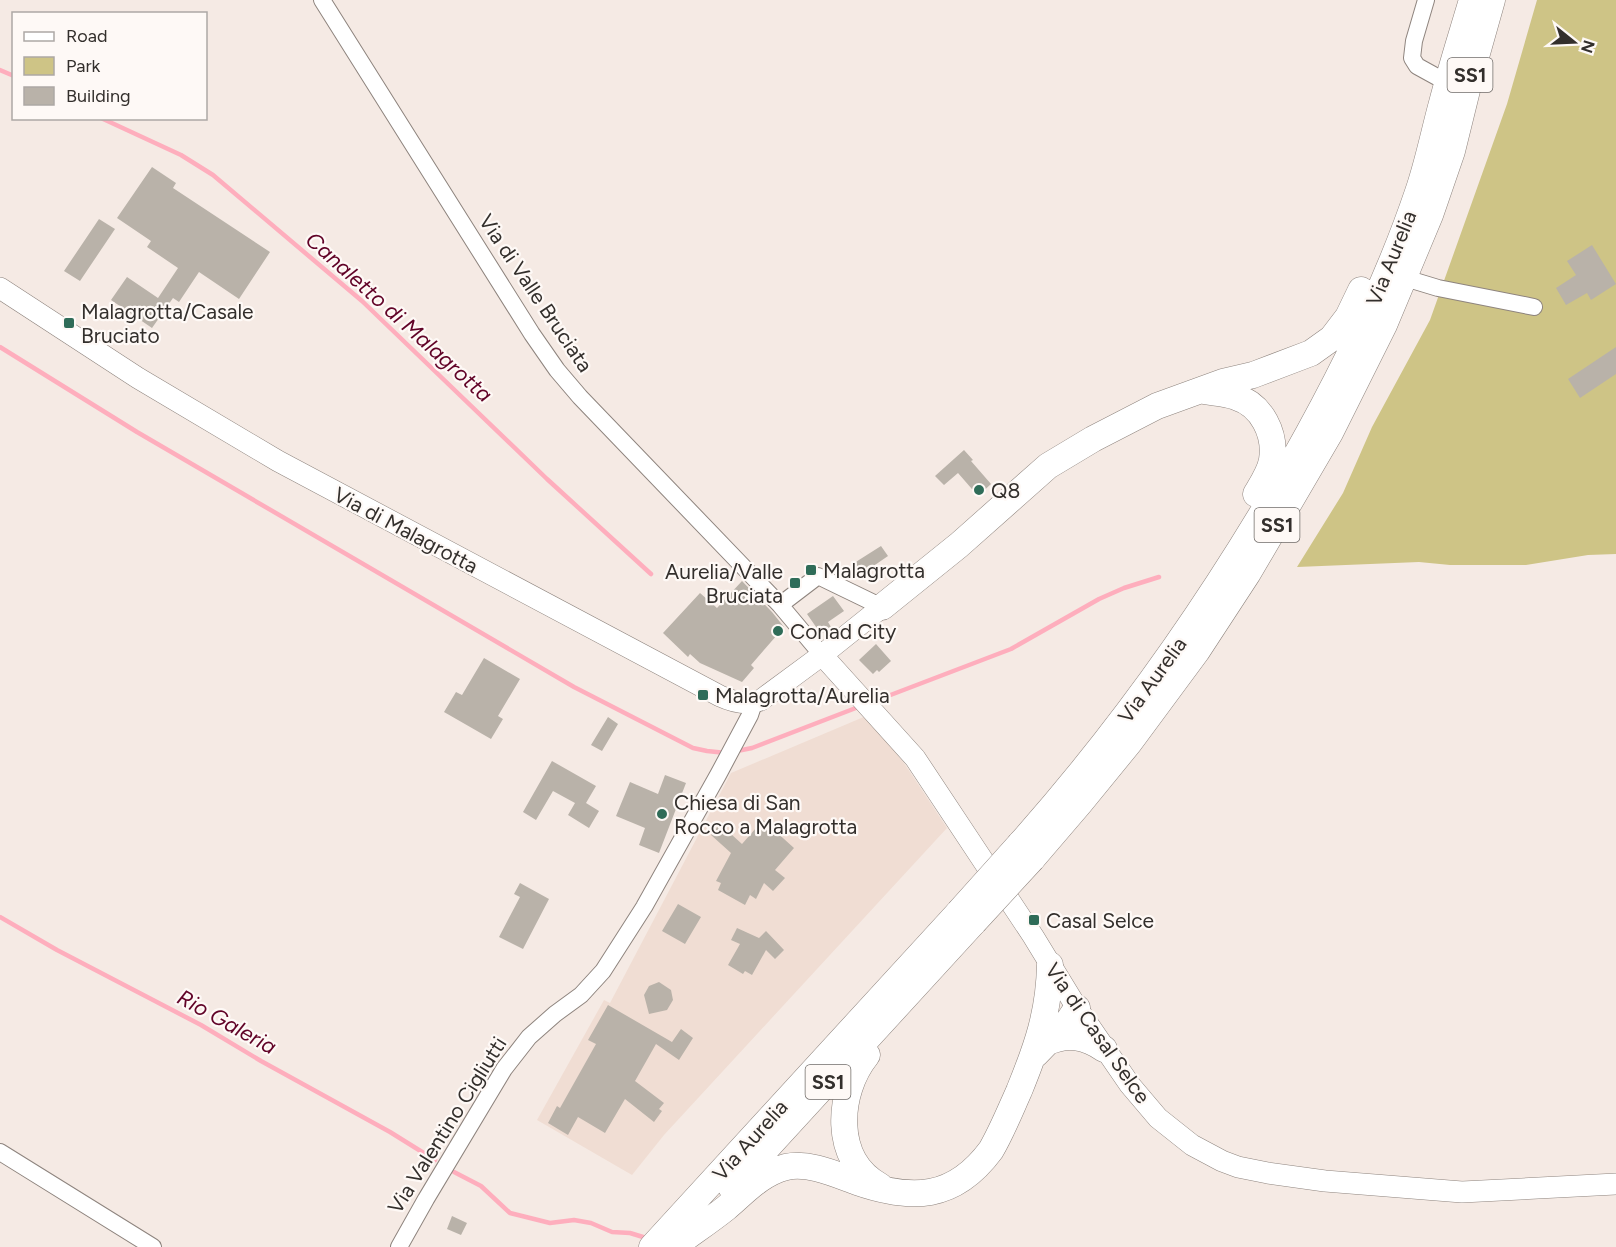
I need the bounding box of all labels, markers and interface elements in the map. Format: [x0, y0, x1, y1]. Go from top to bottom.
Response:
legend [12, 12, 207, 120]
north arrow [1544, 12, 1604, 72]
text: Road [66, 25, 107, 47]
text: N [1577, 38, 1599, 55]
text: Park [66, 55, 101, 77]
road number: SS1 [1448, 58, 1492, 92]
text: Building [66, 85, 131, 107]
street label: Via Aurelia [1361, 207, 1421, 309]
street label: Via di Valle Bruciata [474, 209, 598, 377]
water label: Canaletto di Malagrotta [300, 226, 498, 408]
place label: Malagrotta/Casale Bruciato [81, 299, 254, 348]
marker: Malagrotta/Casale Bruciato [62, 316, 76, 330]
place label: Q8 [991, 478, 1020, 503]
street label: Via di Malagrotta [330, 481, 482, 579]
marker: Q8 [972, 483, 986, 497]
road number: SS1 [1254, 508, 1300, 542]
place label: Malagrotta [823, 558, 925, 583]
place label: Aurelia/Valle Bruciata [665, 559, 783, 608]
marker: Malagrotta [804, 563, 818, 577]
marker: Aurelia/Valle Bruciata [788, 576, 802, 590]
place label: Conad City [790, 619, 896, 644]
marker: Conad City [771, 624, 785, 638]
street label: Via Aurelia [1112, 632, 1192, 728]
place label: Malagrotta/Aurelia [715, 683, 890, 708]
marker: Malagrotta/Aurelia [696, 688, 710, 702]
place label: Chiesa di San Rocco a Malagrotta [674, 790, 857, 839]
marker: Chiesa di San Rocco a Malagrotta [655, 807, 669, 821]
place label: Casal Selce [1046, 908, 1154, 933]
marker: Casal Selce [1027, 913, 1041, 927]
street label: Via di Casal Selce [1040, 958, 1156, 1108]
water label: Rio Galeria [173, 984, 281, 1060]
street label: Via Valentino Cigliutti [382, 1032, 512, 1218]
road number: SS1 [806, 1065, 850, 1099]
street label: Via Aurelia [707, 1094, 793, 1186]

